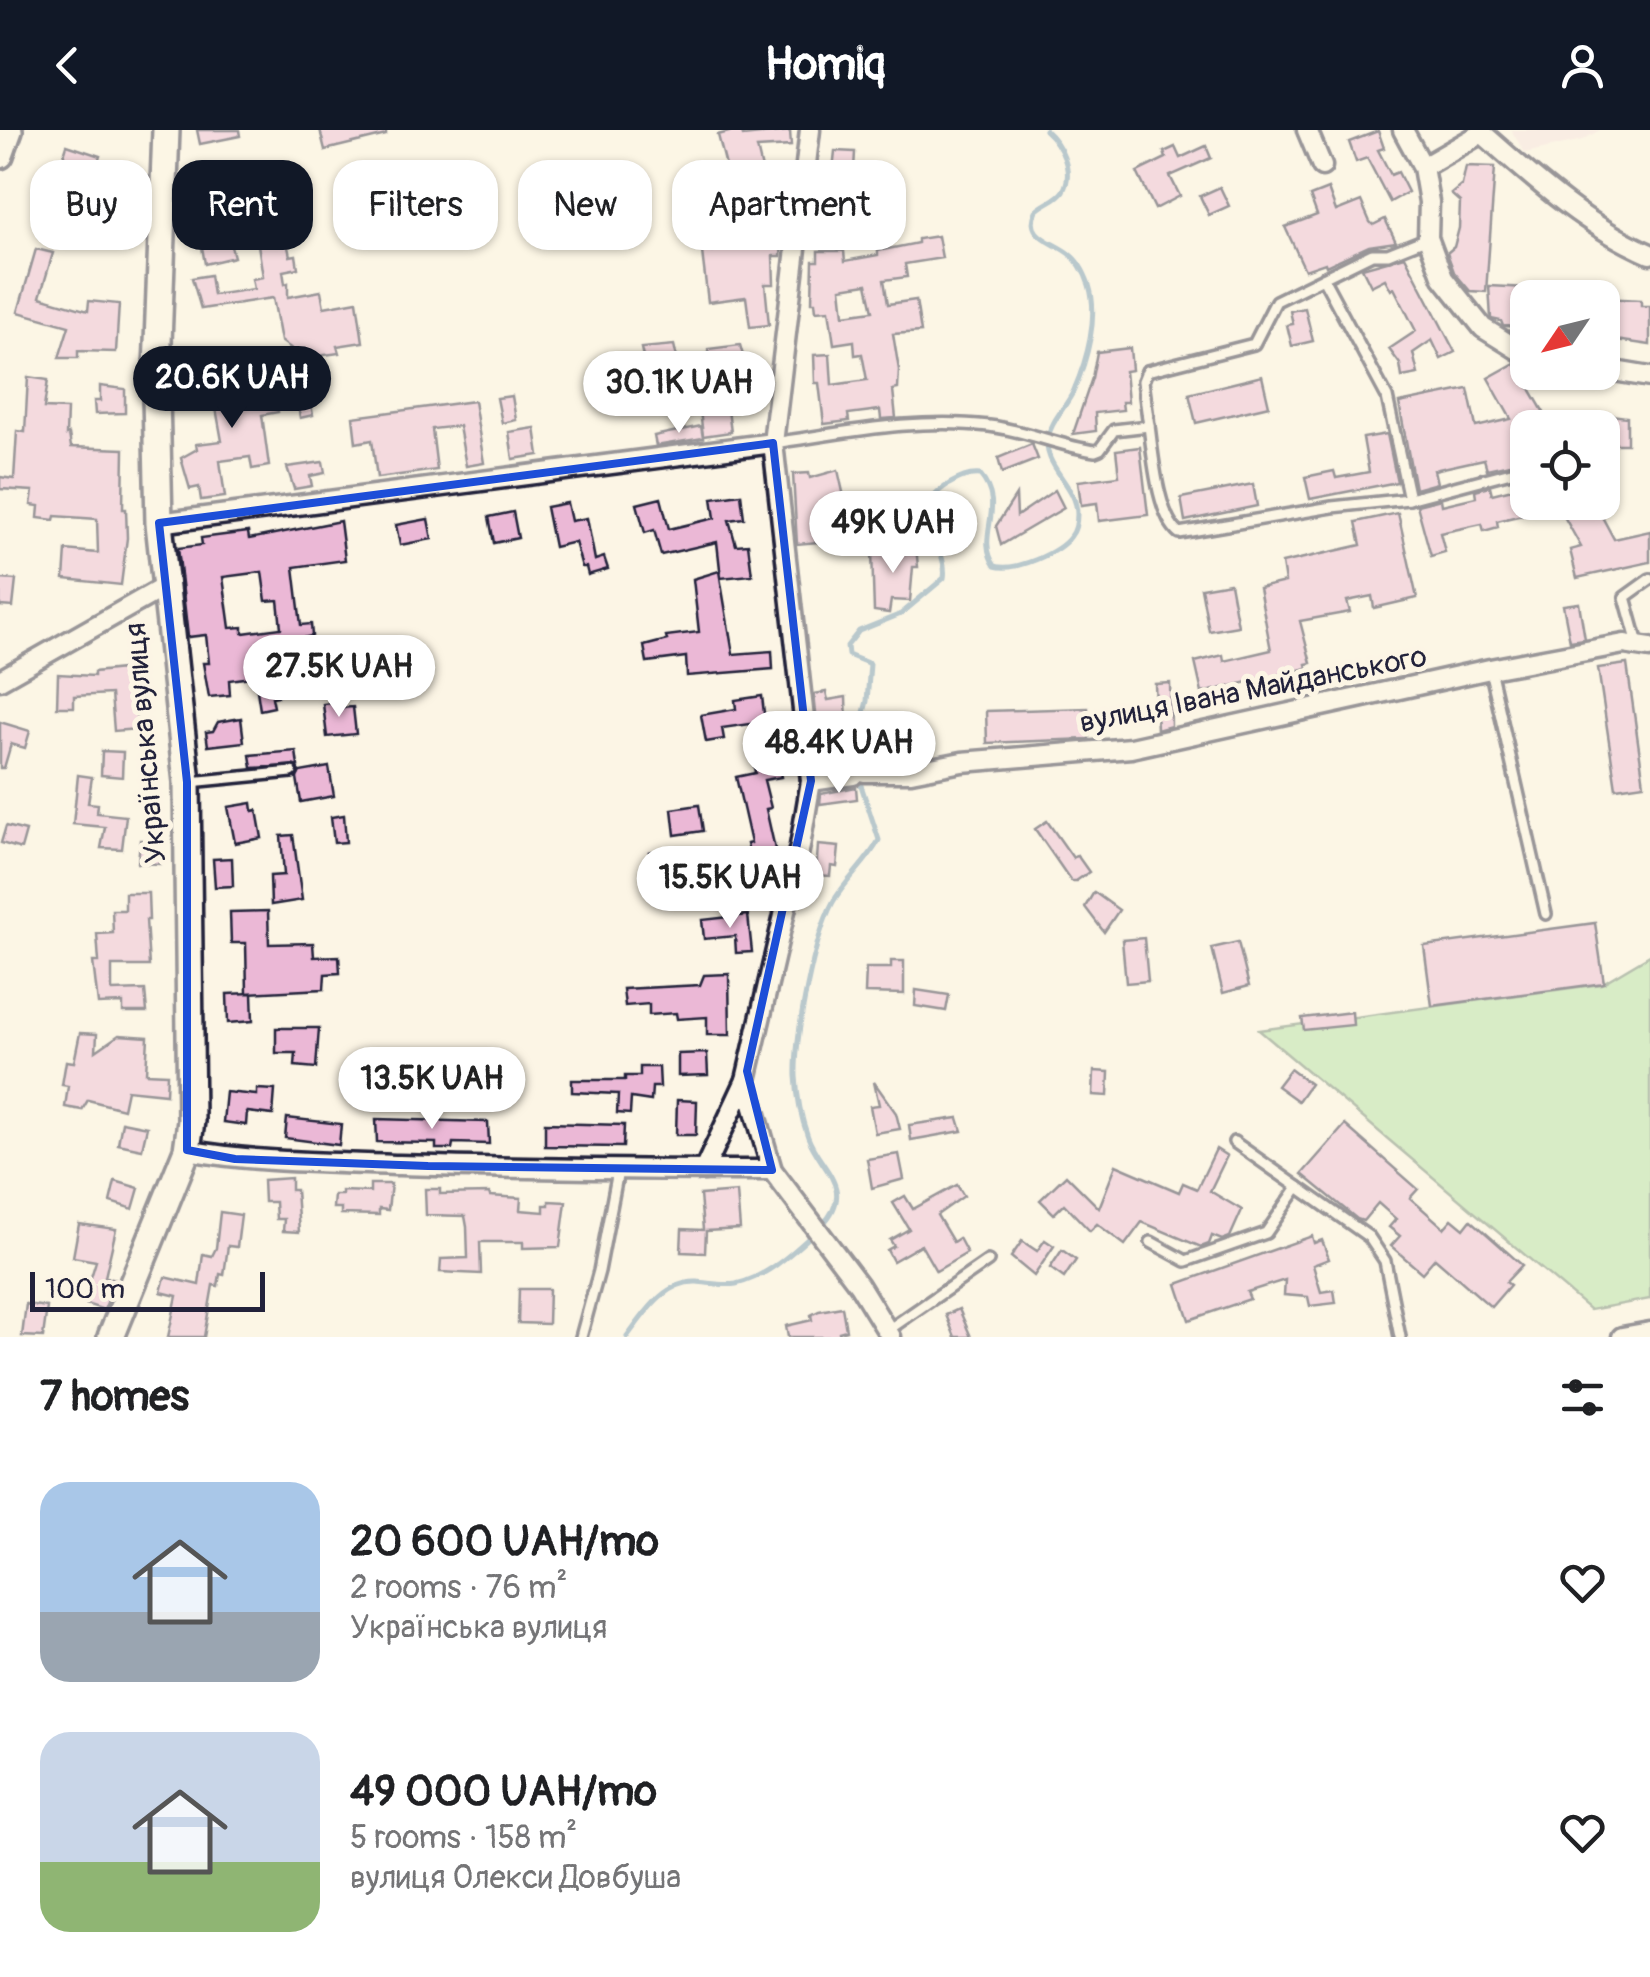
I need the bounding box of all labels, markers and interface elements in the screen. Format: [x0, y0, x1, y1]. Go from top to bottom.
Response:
text: Homiq [765, 37, 885, 93]
icon: back [40, 38, 95, 93]
icon: person [1555, 38, 1610, 93]
chip: Buy [30, 160, 152, 250]
chip: Rent [172, 160, 313, 250]
chip: Filters [333, 160, 498, 250]
chip: New [518, 160, 652, 250]
chip: Apartment [672, 160, 906, 250]
north arrow [1510, 280, 1620, 390]
map controls [1510, 280, 1620, 520]
pin: 20.6K UAH [118, 346, 346, 431]
pin: 30.1K UAH [565, 351, 793, 436]
text: 20.6K UAH [155, 358, 309, 398]
text: 30.1K UAH [605, 363, 753, 403]
button: locate [1510, 410, 1620, 520]
pin: 49K UAH [801, 491, 985, 576]
text: 49K UAH [831, 503, 955, 543]
street label: Українська вулиця [117, 621, 174, 865]
pin: 27.5K UAH [225, 635, 453, 720]
street label: вулиця Івана Майданського [1077, 638, 1430, 741]
text: 27.5K UAH [265, 647, 413, 687]
pin: 48.4K UAH [725, 711, 953, 796]
text: 48.4K UAH [765, 723, 913, 763]
pin: 15.5K UAH [616, 846, 844, 931]
text: 15.5K UAH [659, 858, 801, 898]
pin: 13.5K UAH [318, 1047, 546, 1132]
text: 13.5K UAH [360, 1059, 504, 1099]
scale bar [30, 1267, 265, 1312]
text: 100 m [45, 1272, 125, 1307]
icon: filters [1555, 1370, 1610, 1425]
text: 7 homes [40, 1371, 189, 1423]
text: 20 600 UAH/mo [350, 1516, 659, 1568]
icon: home [120, 1522, 240, 1642]
icon: heart [1555, 1555, 1610, 1610]
text: 2 rooms · 76 m² [350, 1568, 567, 1608]
text: Українська вулиця [350, 1608, 607, 1648]
text: 49 000 UAH/mo [350, 1766, 657, 1818]
icon: home [120, 1772, 240, 1892]
icon: heart [1555, 1805, 1610, 1860]
text: 5 rooms · 158 m² [350, 1818, 577, 1858]
text: вулиця Олекси Довбуша [350, 1858, 681, 1898]

